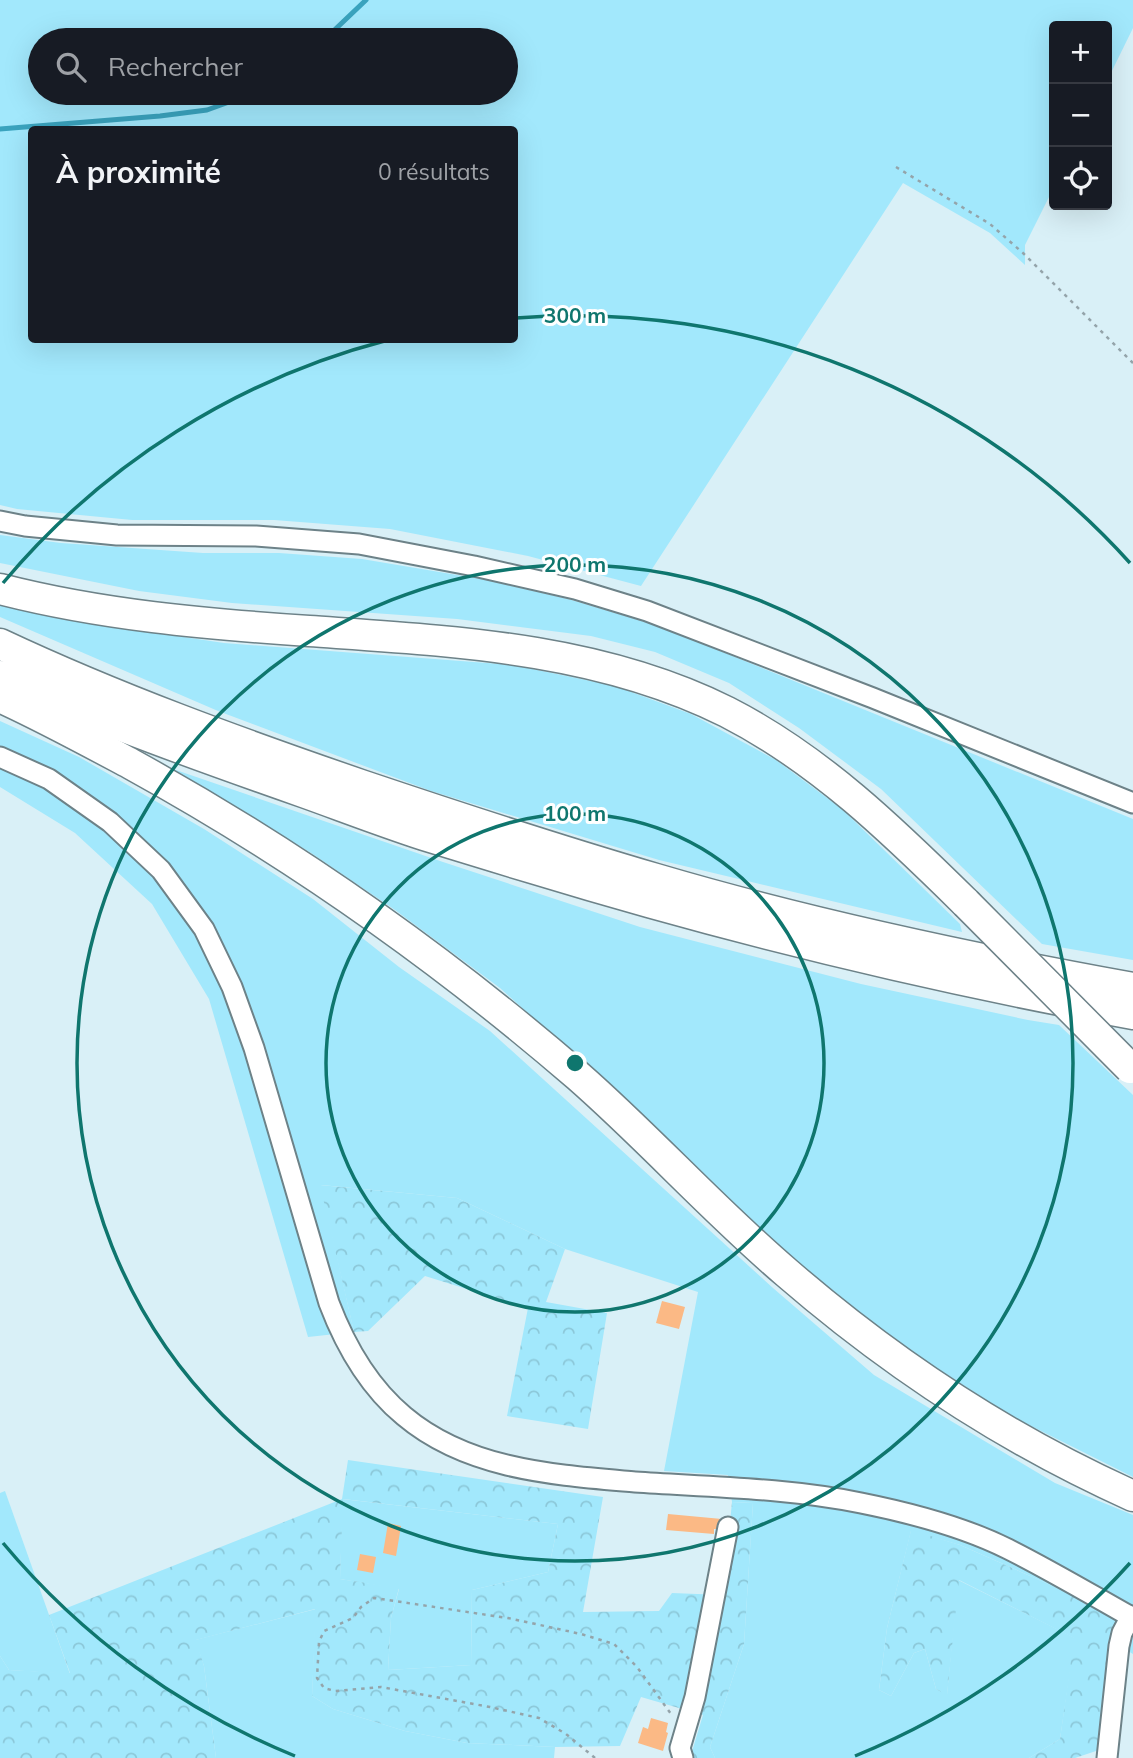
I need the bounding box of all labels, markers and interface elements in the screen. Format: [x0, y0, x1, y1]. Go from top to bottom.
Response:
map controls [1049, 21, 1112, 210]
button: + [1049, 21, 1112, 84]
search box [28, 28, 518, 105]
icon: search [52, 48, 90, 86]
text: Rechercher [108, 50, 243, 83]
button: − [1049, 84, 1112, 147]
button: locate [1049, 147, 1112, 210]
text: À proximité [56, 153, 221, 191]
text: 0 résultats [378, 157, 490, 186]
text: 300 m [544, 302, 606, 328]
text: 200 m [544, 551, 606, 577]
text: 100 m [544, 800, 606, 826]
centre of rings [563, 1051, 587, 1075]

